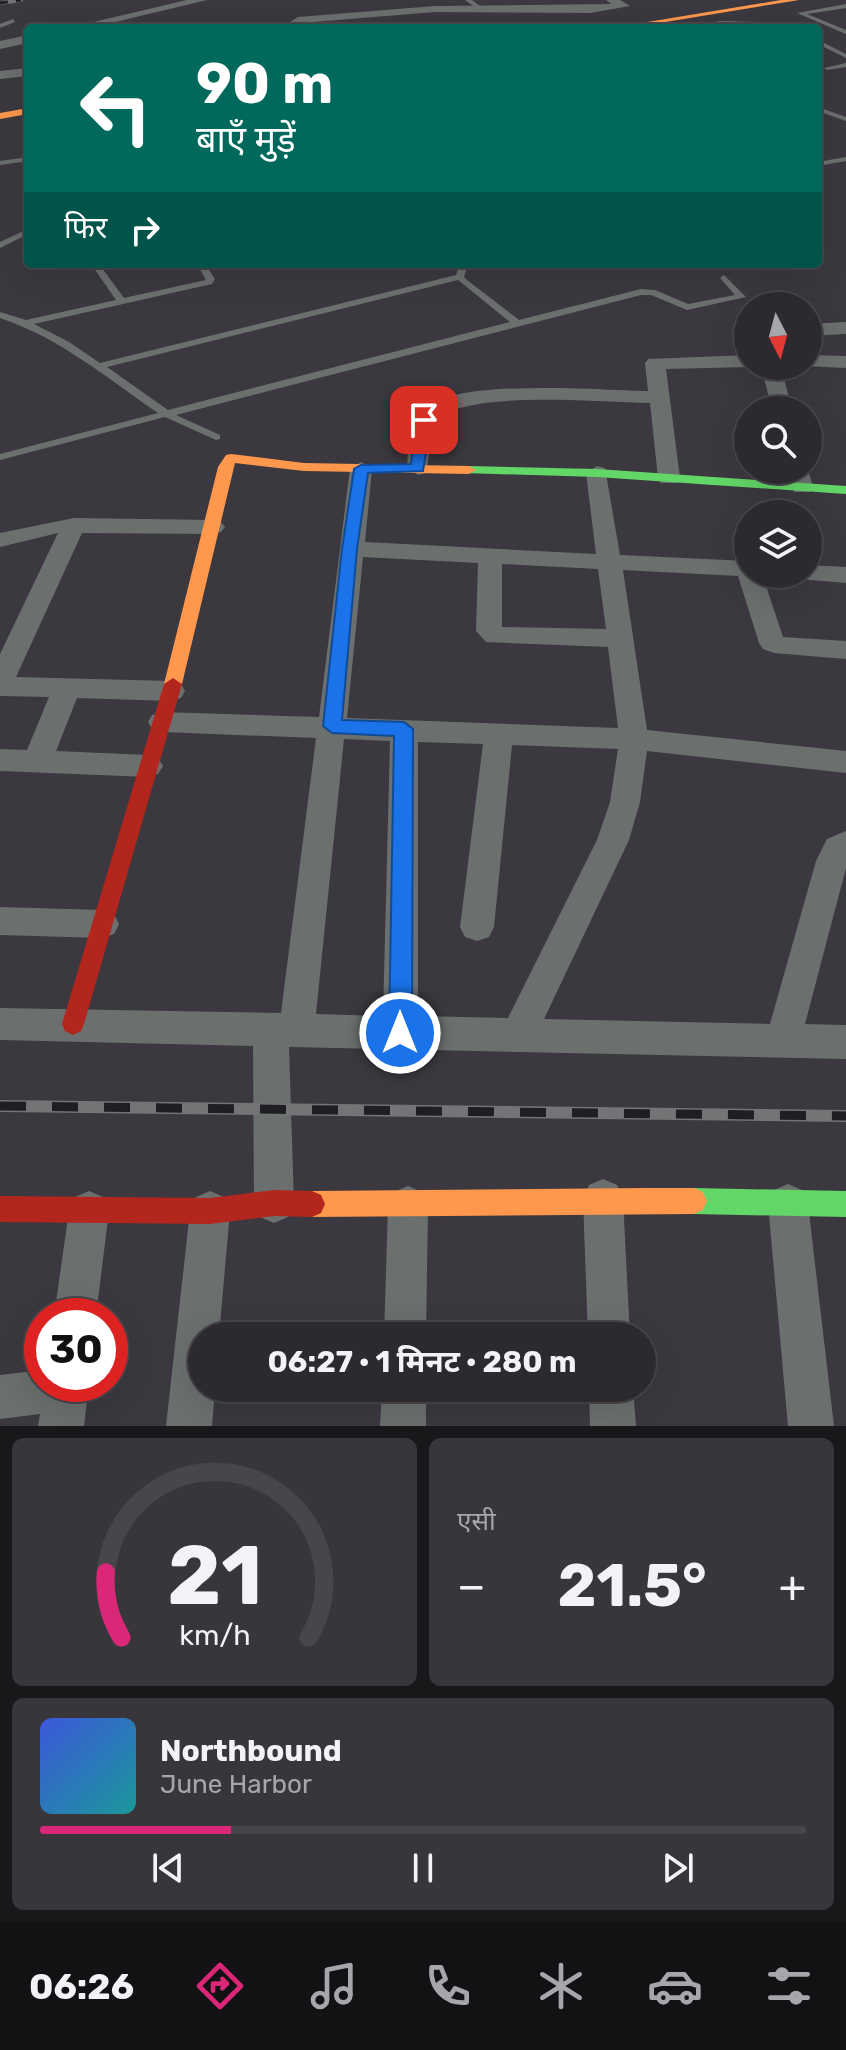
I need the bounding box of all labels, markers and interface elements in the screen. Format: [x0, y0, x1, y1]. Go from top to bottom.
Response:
text: 90 m [196, 51, 333, 117]
icon: left [64, 56, 168, 160]
text: बाएँ मुड़ें [196, 118, 295, 161]
icon: right [123, 208, 167, 252]
text: फिर [64, 210, 107, 246]
north arrow [734, 292, 822, 380]
map controls [734, 292, 822, 588]
pin [390, 386, 458, 454]
button: search [734, 396, 822, 484]
icon: arrive [402, 398, 446, 442]
button: layers [734, 500, 822, 588]
position arrow [358, 991, 442, 1075]
speed limit sign: 30 [24, 1298, 128, 1402]
text: 06:27 · 1 मिनट · 280 m [267, 1344, 577, 1380]
text: एसी [457, 1506, 496, 1537]
text: 21 [167, 1526, 262, 1625]
text: 21.5° [557, 1550, 707, 1621]
text: − [457, 1560, 486, 1612]
text: + [779, 1560, 806, 1612]
text: km/h [179, 1618, 250, 1652]
text: Northbound [160, 1733, 342, 1769]
text: June Harbor [160, 1769, 312, 1800]
icon: previous [146, 1846, 190, 1890]
icon: pause [401, 1846, 445, 1890]
icon: next [656, 1846, 700, 1890]
icon: directions [192, 1958, 248, 2014]
icon: music [306, 1958, 362, 2014]
icon: phone [420, 1958, 476, 2014]
icon: climate [533, 1958, 589, 2014]
icon: car [647, 1958, 703, 2014]
icon: filters [761, 1958, 817, 2014]
text: 06:26 [29, 1965, 134, 2008]

